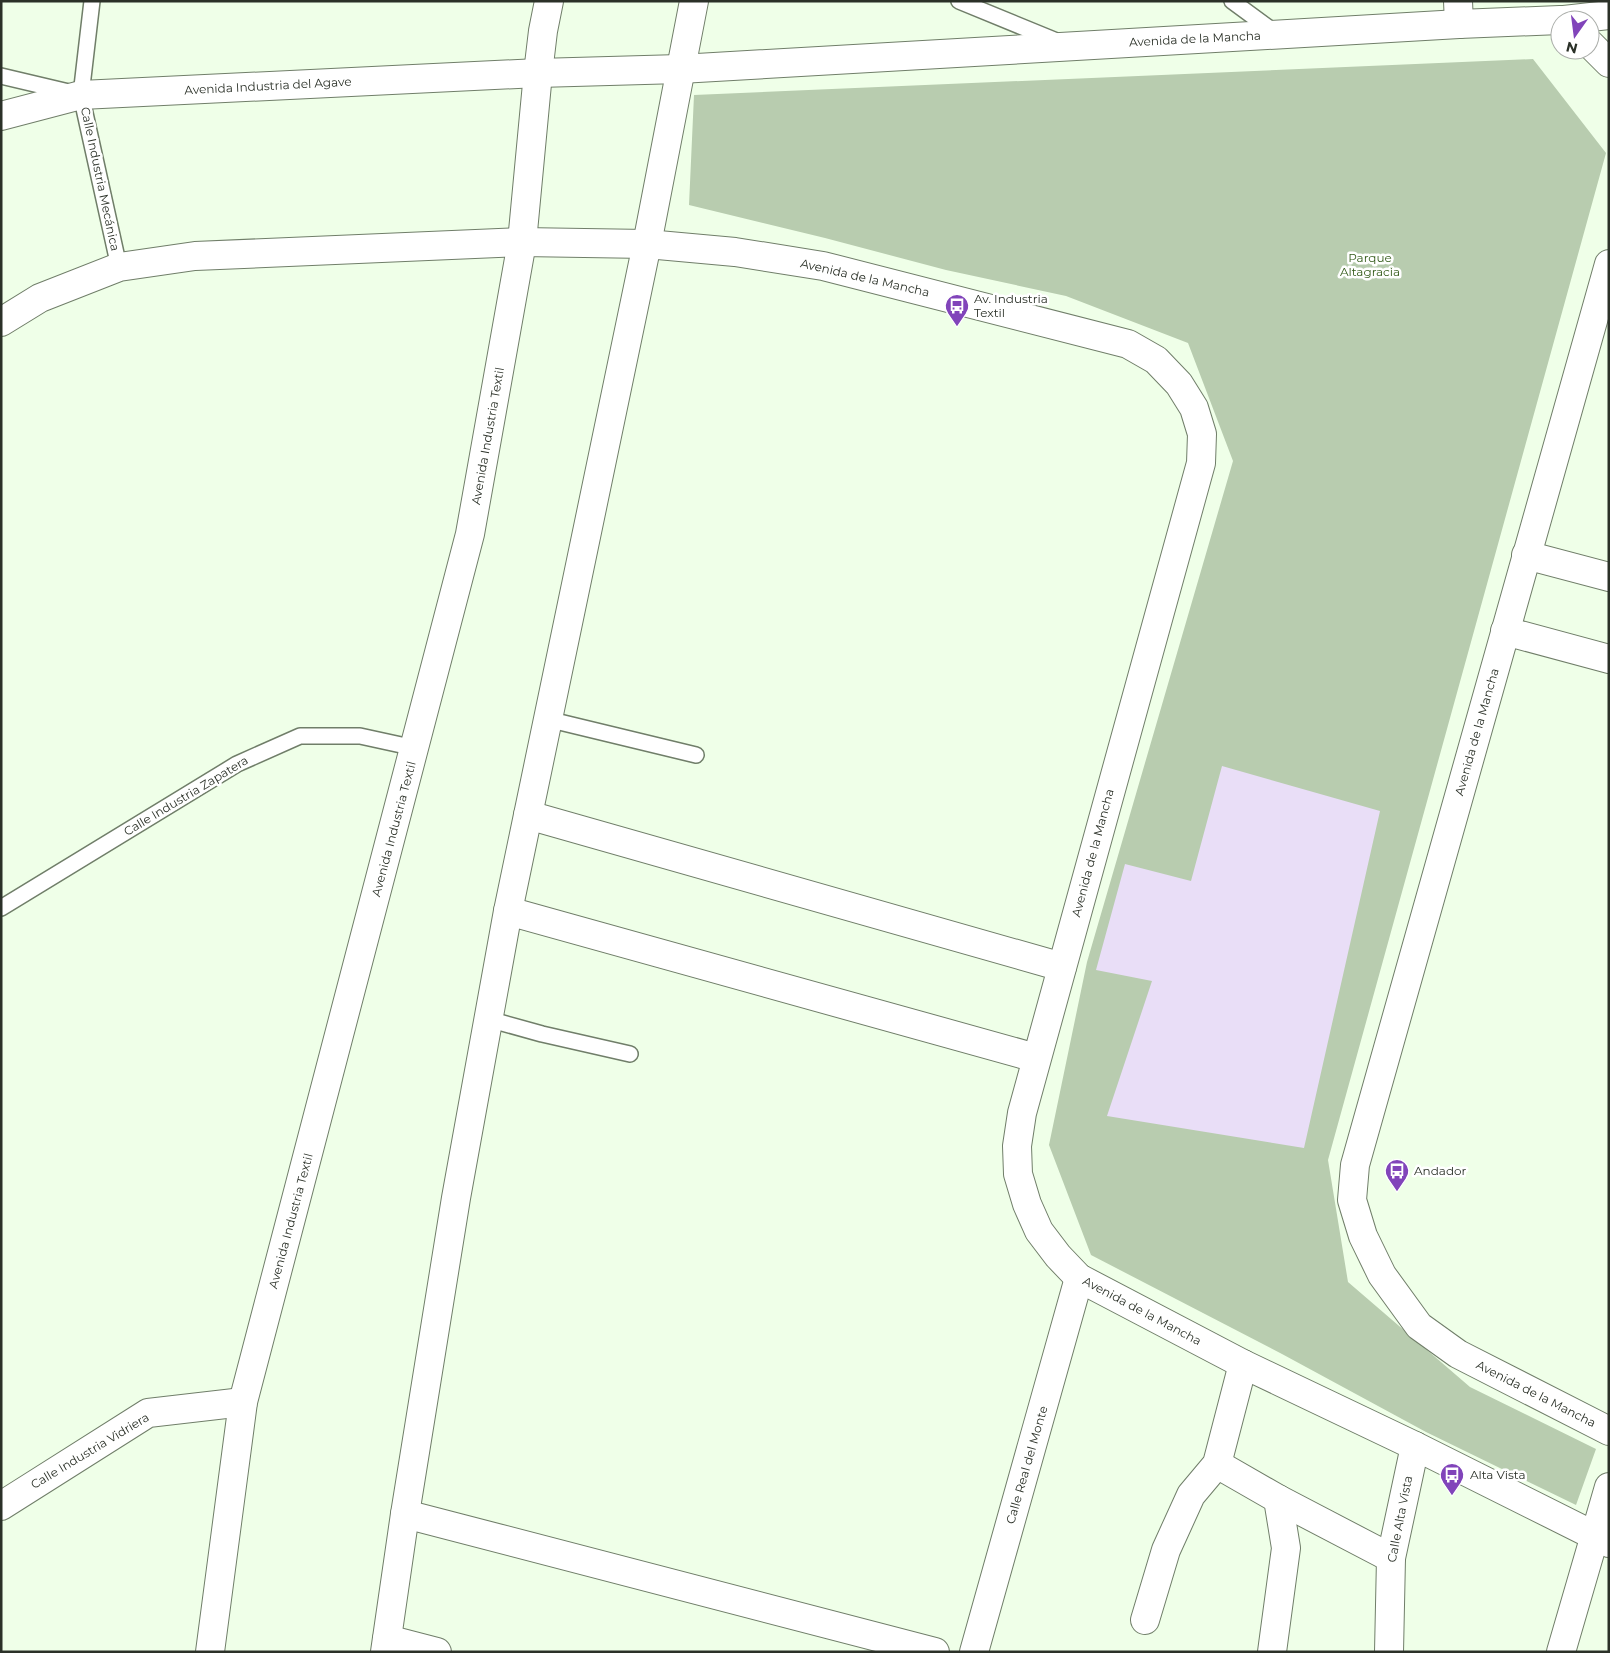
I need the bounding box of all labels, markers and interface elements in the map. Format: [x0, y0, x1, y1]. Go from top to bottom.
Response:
north arrow [1550, 10, 1600, 60]
street label: Avenida de la Mancha [1129, 28, 1261, 49]
text: N [1564, 38, 1580, 58]
street label: Avenida Industria del Agave [184, 74, 352, 97]
street label: Calle Industria Mecánica [78, 105, 123, 252]
park label: Parque Altagracia [1340, 250, 1400, 279]
street label: Avenida de la Mancha [799, 255, 931, 300]
place label: Av. Industria Textil [974, 291, 1048, 320]
bus stop icon: Av. Industria Textil [944, 293, 970, 327]
street label: Avenida Industria Textil [468, 366, 507, 506]
street label: Avenida de la Mancha [1451, 666, 1502, 797]
street label: Calle Industria Zapatera [121, 752, 251, 839]
street label: Avenida Industria Textil [368, 760, 419, 898]
street label: Avenida de la Mancha [1068, 787, 1117, 919]
street label: Avenida Industria Textil [265, 1152, 316, 1290]
bus stop icon: Andador [1384, 1158, 1410, 1192]
place label: Andador [1414, 1163, 1467, 1178]
street label: Avenida de la Mancha [1080, 1273, 1204, 1348]
street label: Avenida de la Mancha [1474, 1357, 1598, 1430]
street label: Calle Real del Monte [1002, 1404, 1051, 1526]
street label: Calle Industria Vidriera [28, 1409, 152, 1492]
bus stop icon: Alta Vista [1439, 1462, 1465, 1496]
place label: Alta Vista [1470, 1467, 1526, 1482]
street label: Calle Alta Vista [1384, 1474, 1415, 1563]

